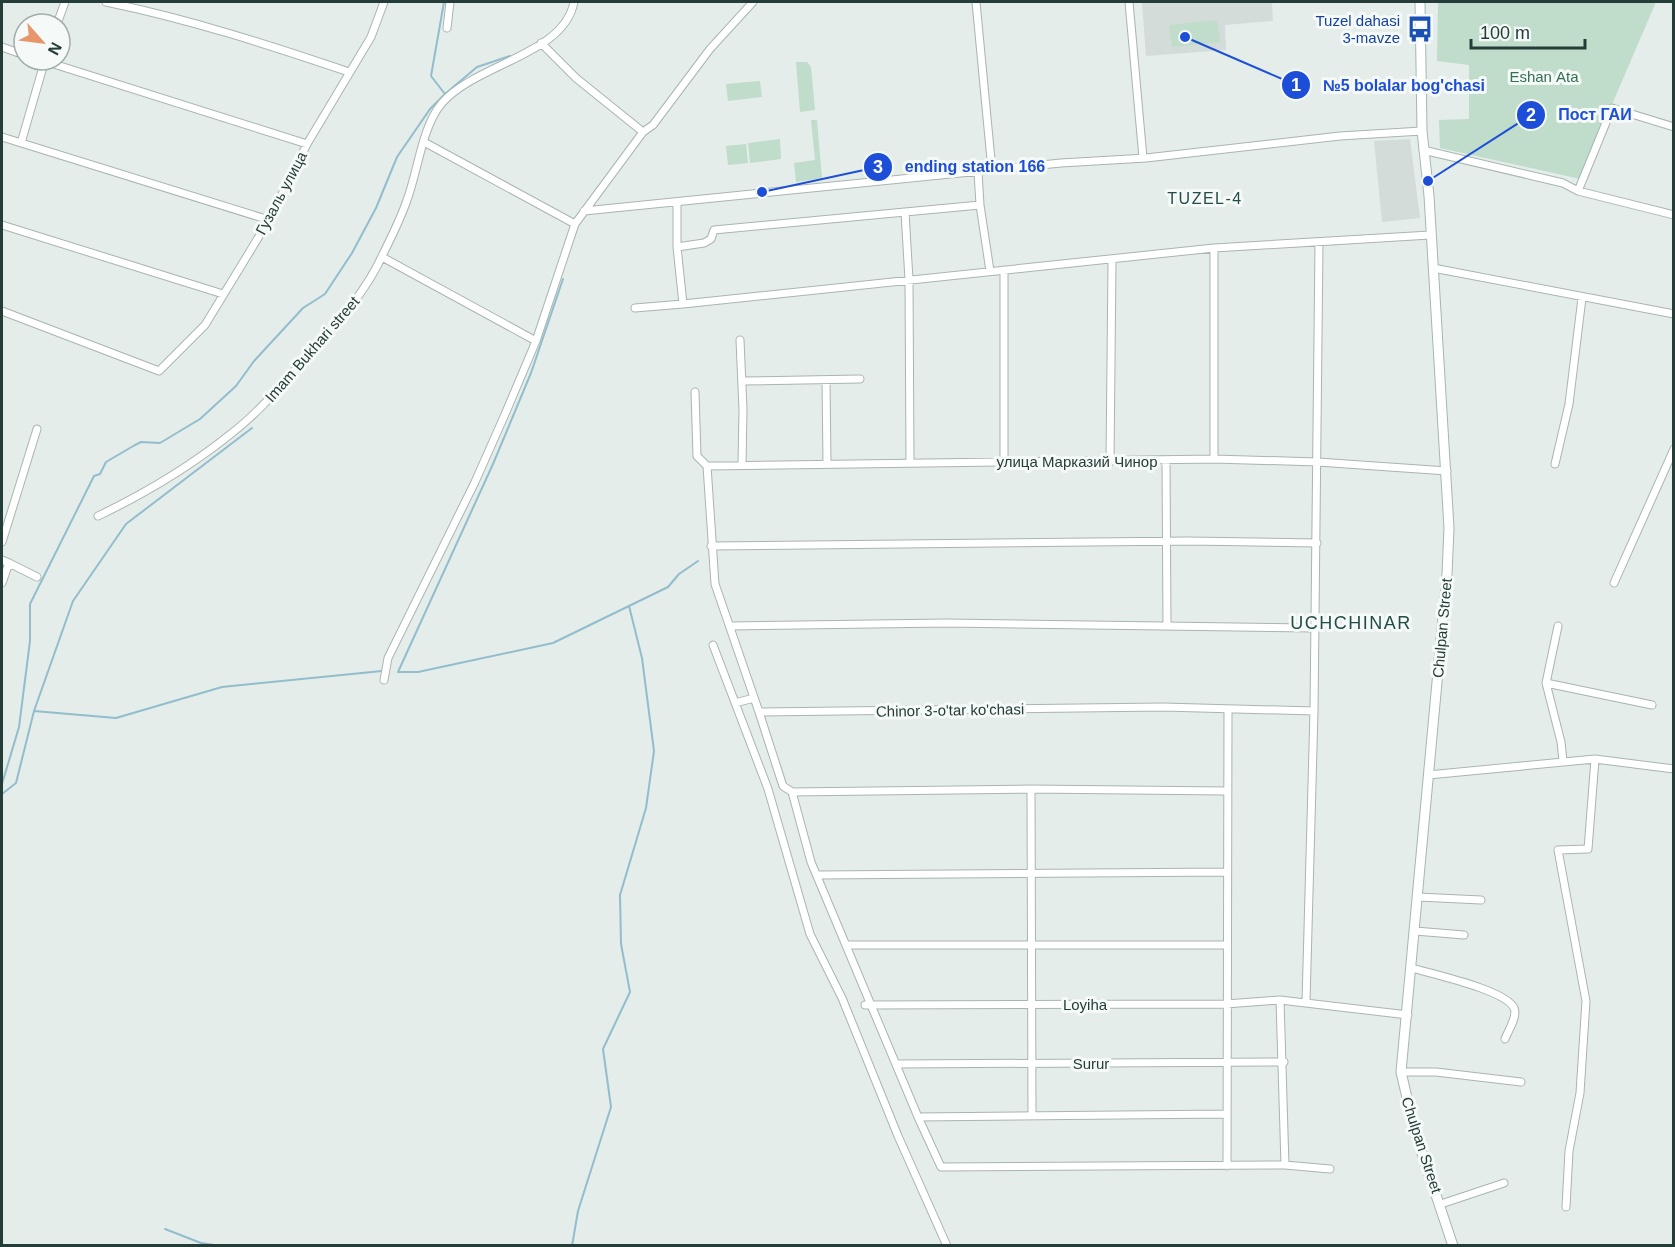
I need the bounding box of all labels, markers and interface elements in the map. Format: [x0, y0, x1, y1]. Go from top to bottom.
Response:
north arrow [12, 12, 72, 72]
place label: Tuzel dahasi 3-mavze [1316, 12, 1400, 46]
scale bar [1471, 12, 1585, 50]
bus stop icon: Tuzel dahasi 3-mavze [1405, 14, 1435, 44]
text: 100 m [1480, 23, 1530, 43]
text: N [45, 40, 65, 58]
callout: №5 bolalar bog'chasi [1281, 68, 1497, 102]
park label: Eshan Аta [1509, 68, 1579, 85]
text: 1 [1291, 75, 1301, 95]
text: №5 bolalar bog'chasi [1323, 77, 1485, 94]
callout: Пост ГАИ [1516, 98, 1643, 132]
text: 2 [1526, 105, 1536, 125]
text: Пост ГАИ [1558, 106, 1632, 123]
street label: Гузаль улица [252, 148, 310, 238]
callout: ending station 166 [863, 150, 1058, 184]
text: 3 [873, 157, 883, 177]
text: ending station 166 [905, 158, 1045, 175]
district label: TUZEL-4 [1167, 190, 1243, 207]
street label: Imam Bukhari street [262, 292, 363, 405]
street label: улица Марказий Чинор [997, 453, 1157, 470]
street label: Chulpan Street [1429, 577, 1455, 679]
district label: UCHCHINAR [1290, 613, 1412, 633]
street label: Chinor 3-o'tar ko'chasi [876, 700, 1024, 720]
street label: Loyiha [1063, 996, 1108, 1013]
street label: Surur [1073, 1055, 1109, 1072]
street label: Chulpan Street [1398, 1095, 1446, 1196]

